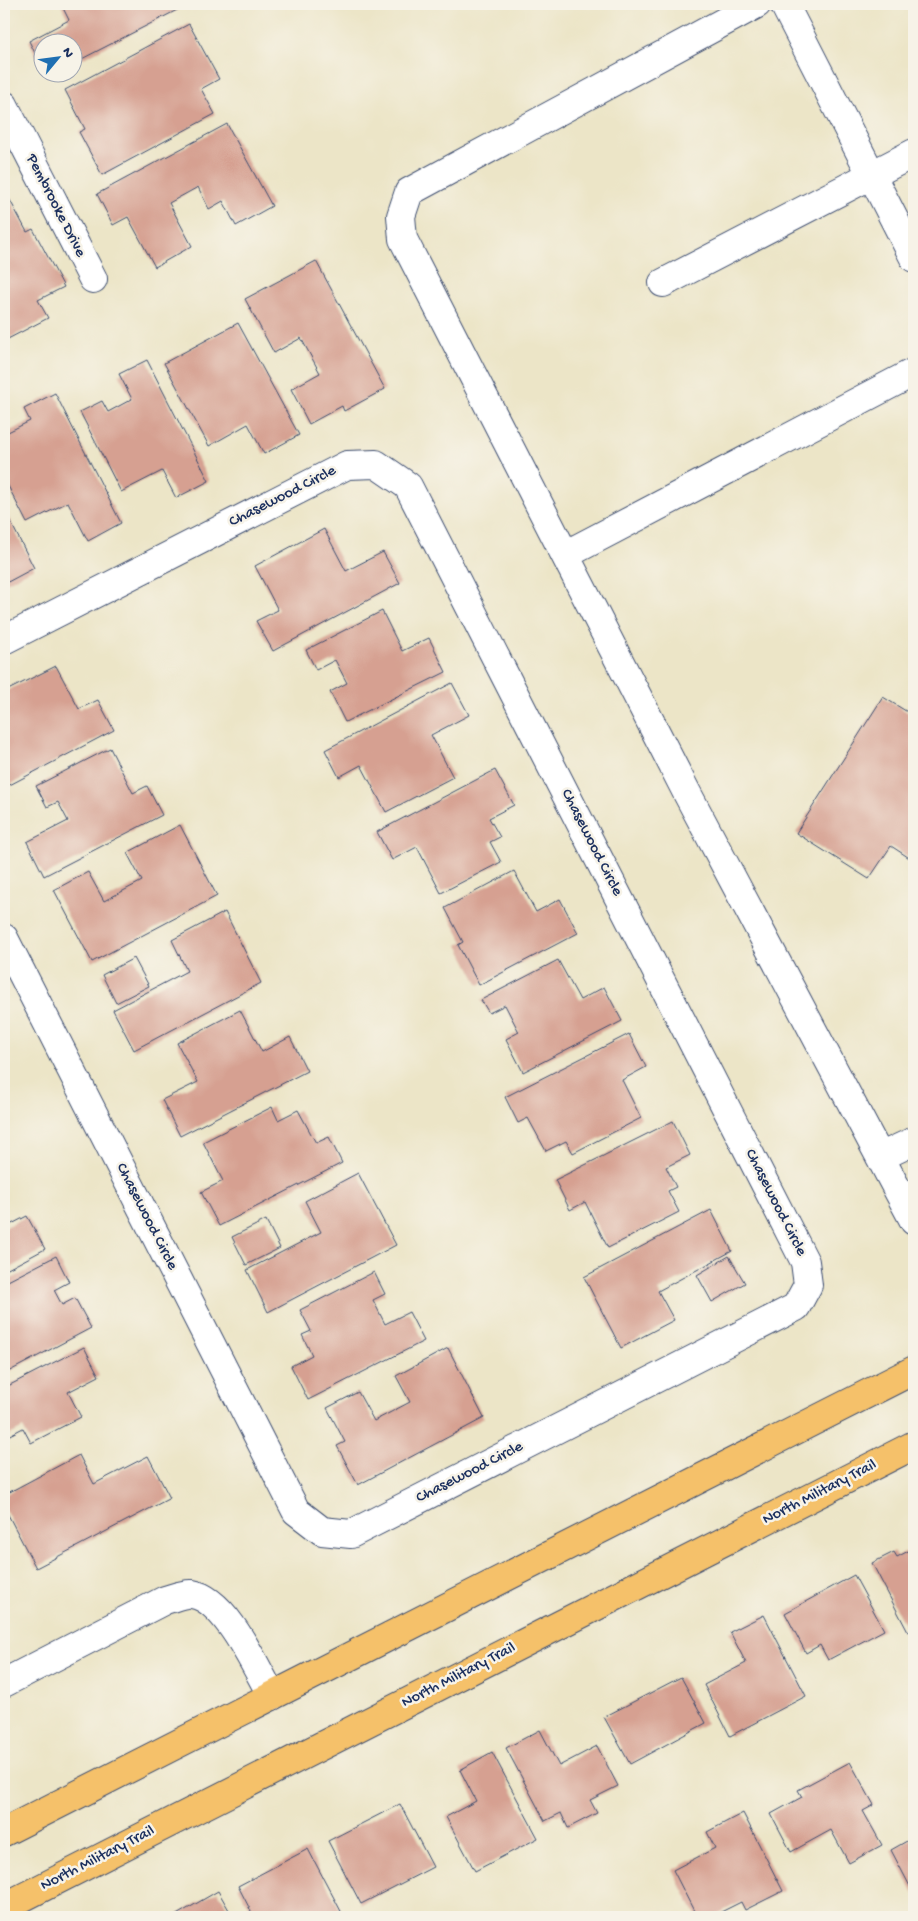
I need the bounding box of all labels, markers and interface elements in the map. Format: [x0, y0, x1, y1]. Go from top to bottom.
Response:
north arrow [32, 32, 82, 82]
text: N [58, 45, 77, 61]
street label: Pembrooke Drive [20, 150, 90, 261]
street label: Chasewood Circle [226, 462, 340, 532]
street label: Chasewood Circle [556, 786, 626, 900]
street label: Chasewood Circle [740, 1146, 810, 1260]
street label: Chasewood Circle [111, 1160, 181, 1274]
street label: Chasewood Circle [413, 1438, 527, 1508]
street label: North Military Trail [760, 1456, 880, 1530]
street label: North Military Trail [399, 1639, 519, 1713]
street label: North Military Trail [38, 1822, 158, 1896]

